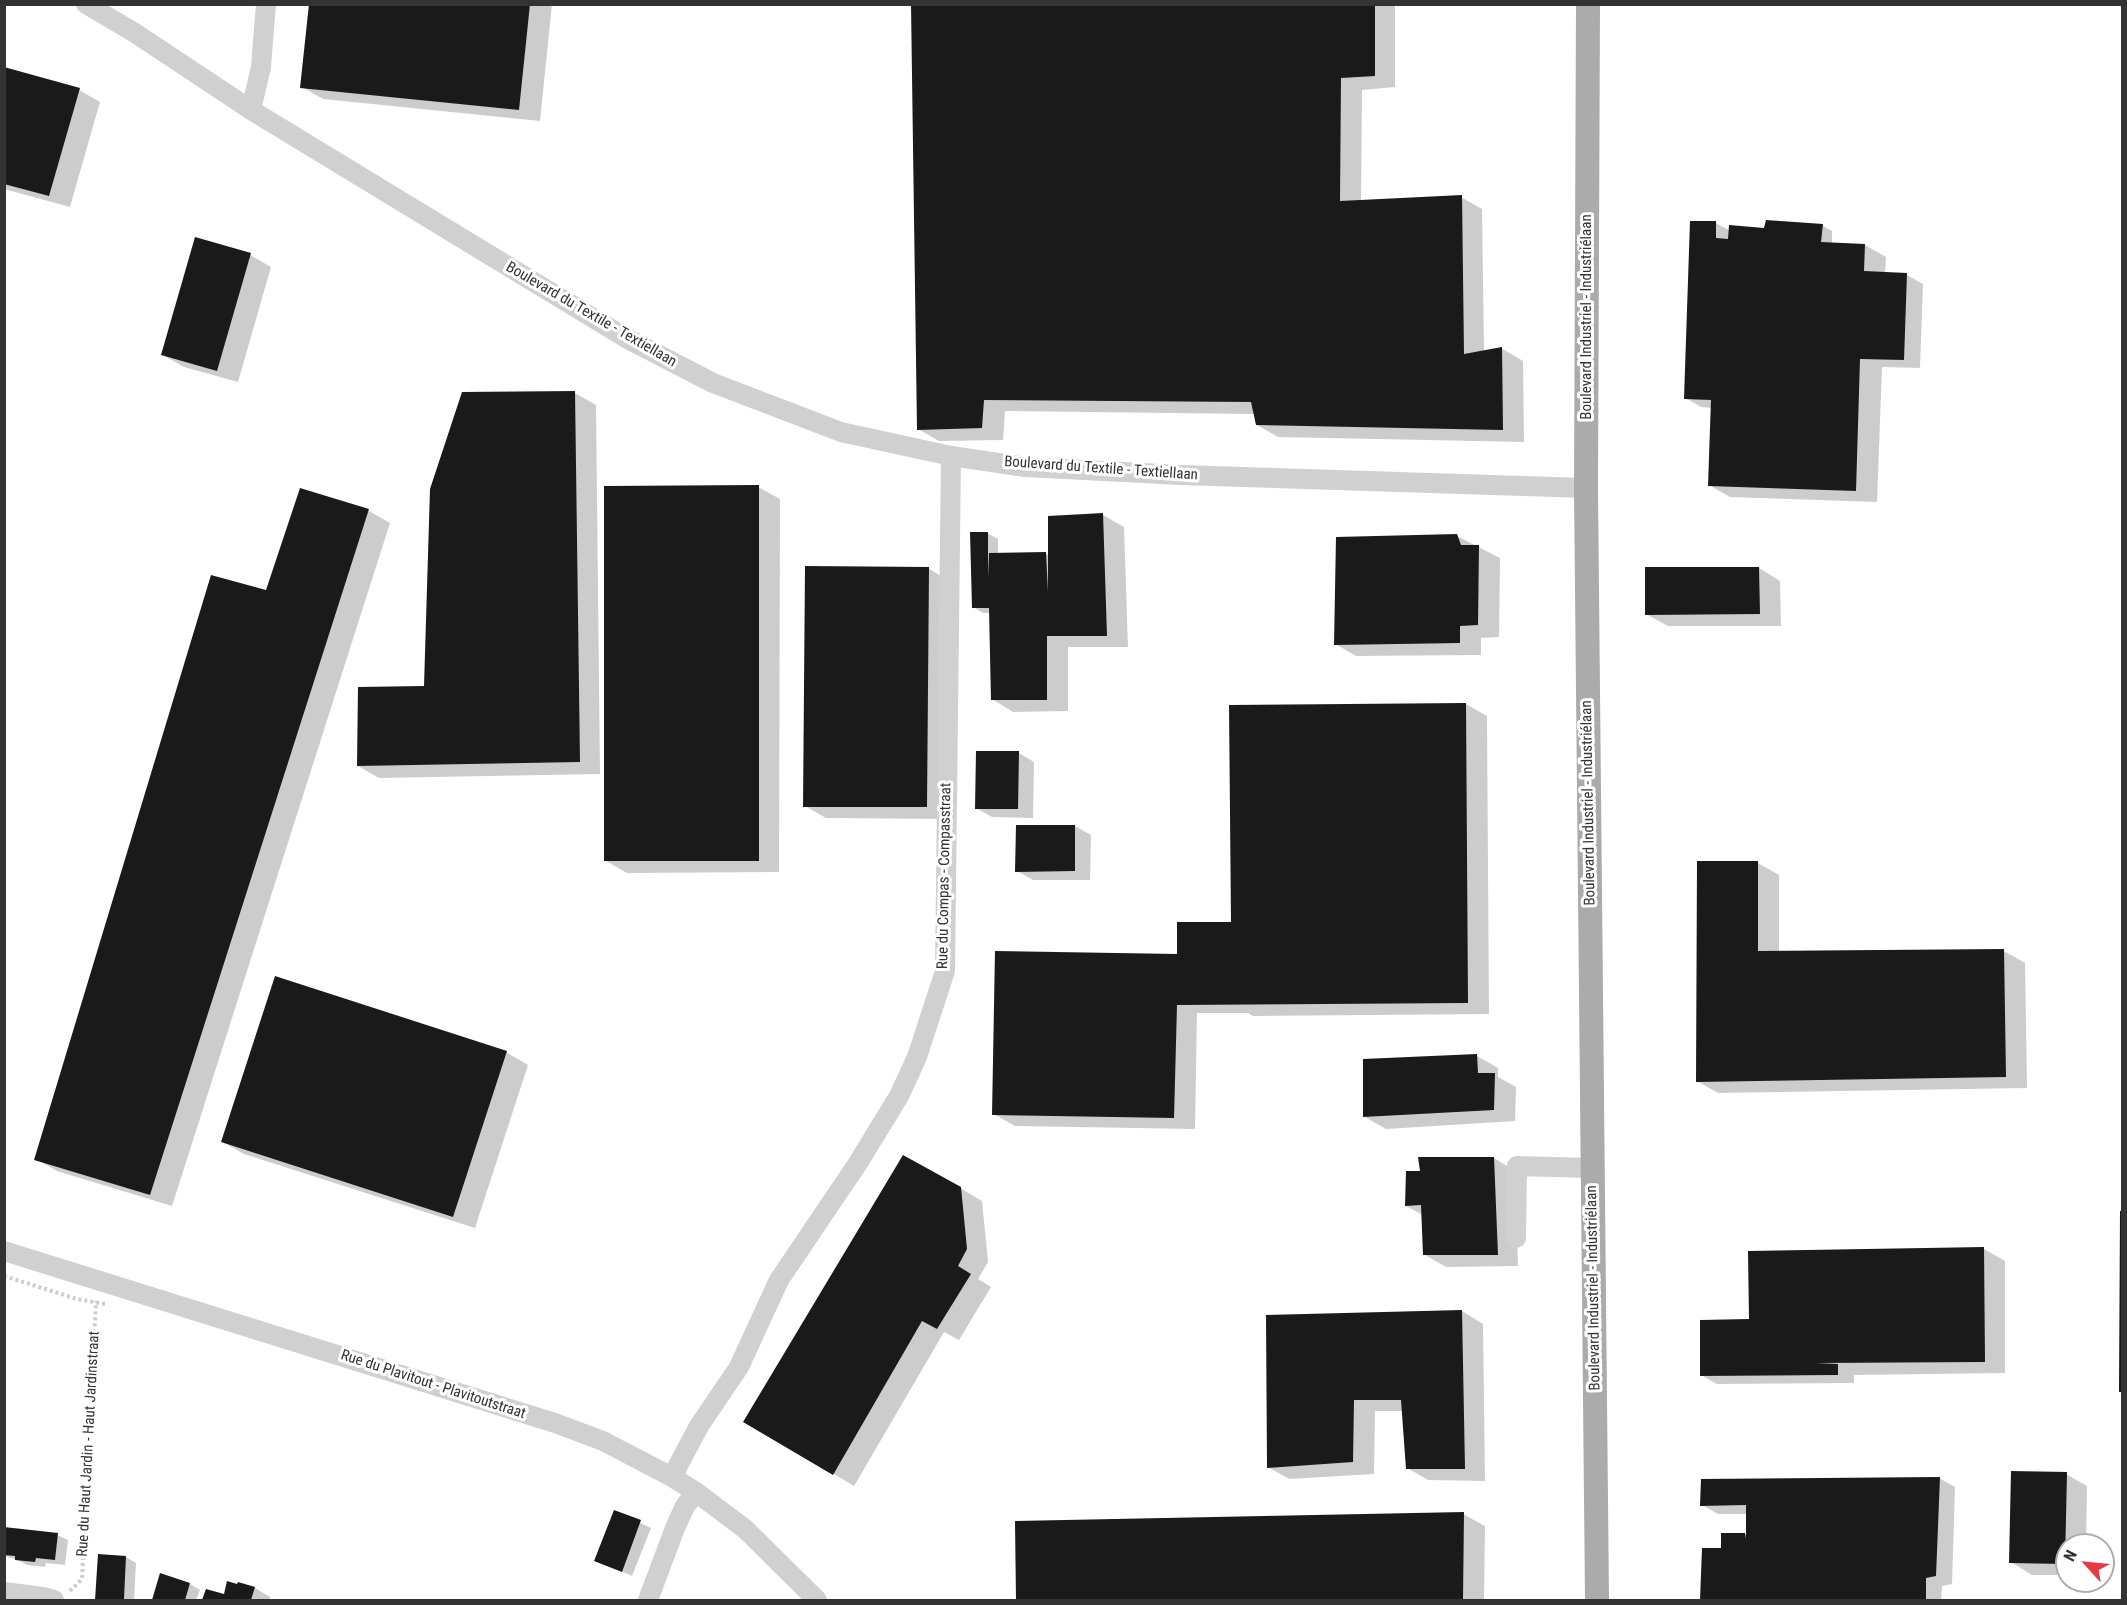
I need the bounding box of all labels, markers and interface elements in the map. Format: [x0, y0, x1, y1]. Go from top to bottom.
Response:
street label: Boulevard Industriel - Industriélaan [1578, 214, 1596, 420]
street label: Boulevard du Textile - Textiellaan [502, 259, 680, 371]
street label: Boulevard du Textile - Textiellaan [1004, 453, 1198, 485]
street label: Boulevard Industriel - Industriélaan [1578, 700, 1600, 906]
street label: Rue du Compas - Compasstraat [934, 783, 956, 969]
street label: Boulevard Industriel - Industriélaan [1583, 1185, 1605, 1391]
street label: Rue du Haut Jardin - Haut Jardinstraat [74, 1331, 104, 1557]
street label: Rue du Plavitout - Plavitoutstraat [338, 1347, 528, 1423]
north arrow [2055, 1533, 2115, 1593]
text: N [2060, 1547, 2081, 1564]

